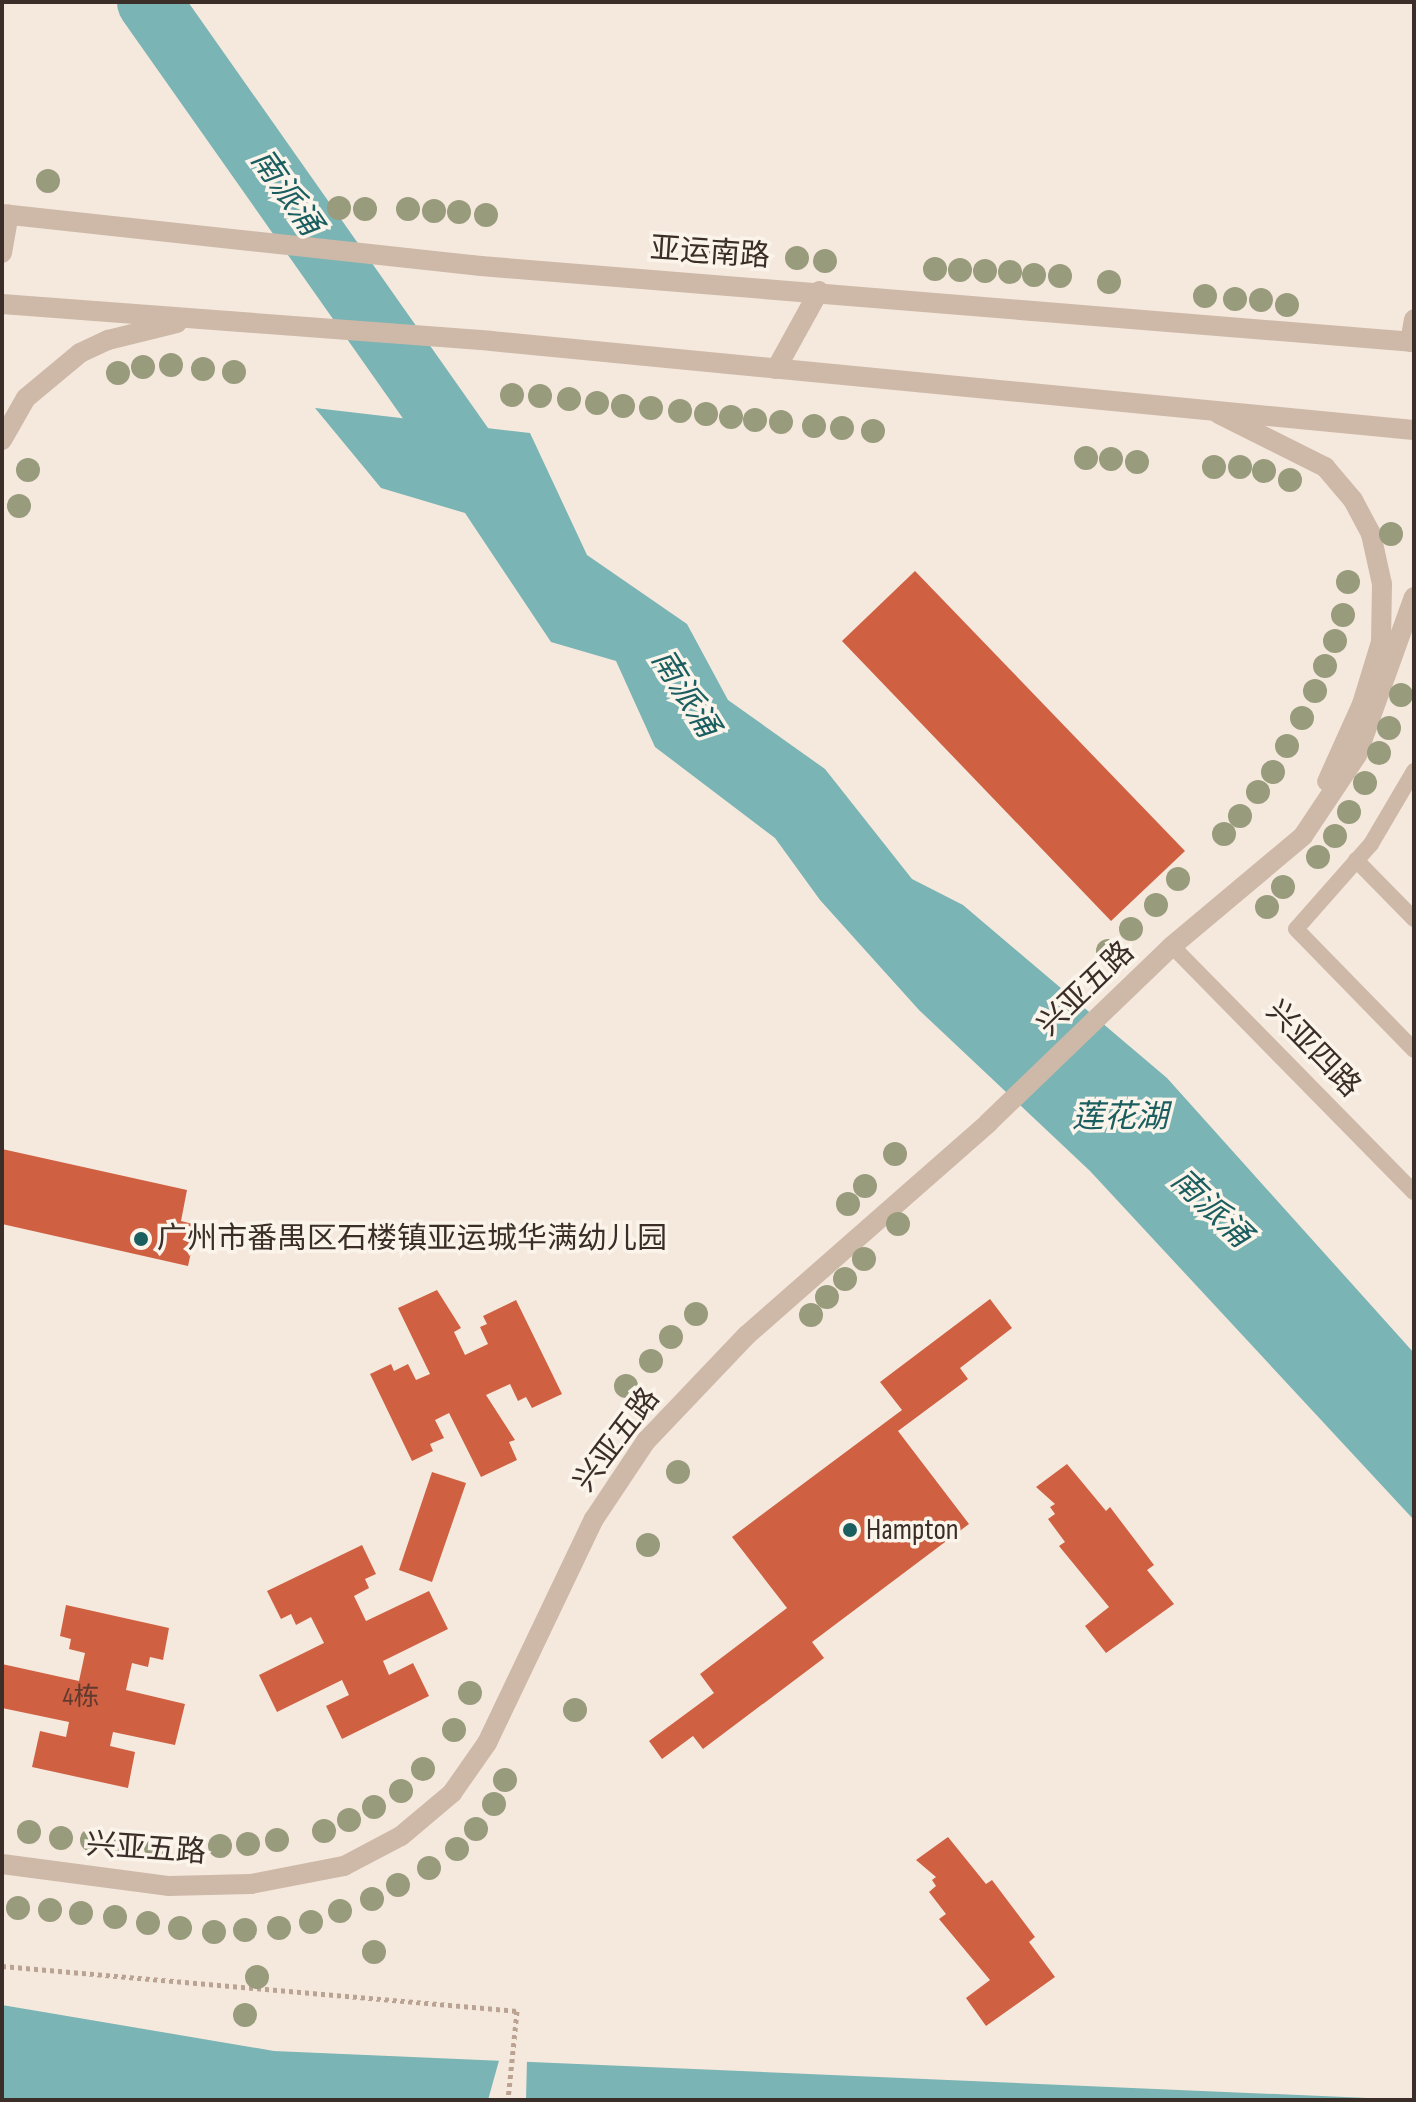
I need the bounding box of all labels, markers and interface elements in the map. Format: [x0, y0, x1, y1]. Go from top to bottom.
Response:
water label: 南派涌 [242, 143, 328, 243]
street label: 亚运南路 [649, 231, 771, 275]
water label: 南派涌 [642, 643, 726, 745]
street label: 兴亚五路 [1030, 934, 1142, 1044]
street label: 兴亚四路 [1258, 993, 1368, 1105]
water label: 莲花湖 [1072, 1099, 1168, 1137]
water label: 南派涌 [1162, 1162, 1258, 1256]
place label: 广州市番禺区石楼镇亚运城华满幼儿园 [157, 1221, 667, 1257]
marker: 广州市番禺区石楼镇亚运城华满幼儿园 [132, 1230, 150, 1248]
street label: 兴亚五路 [567, 1381, 667, 1499]
place label: Hampton [866, 1512, 959, 1548]
marker: Hampton [841, 1521, 859, 1539]
house number: 4栋 [63, 1682, 99, 1714]
street label: 兴亚五路 [85, 1827, 207, 1871]

